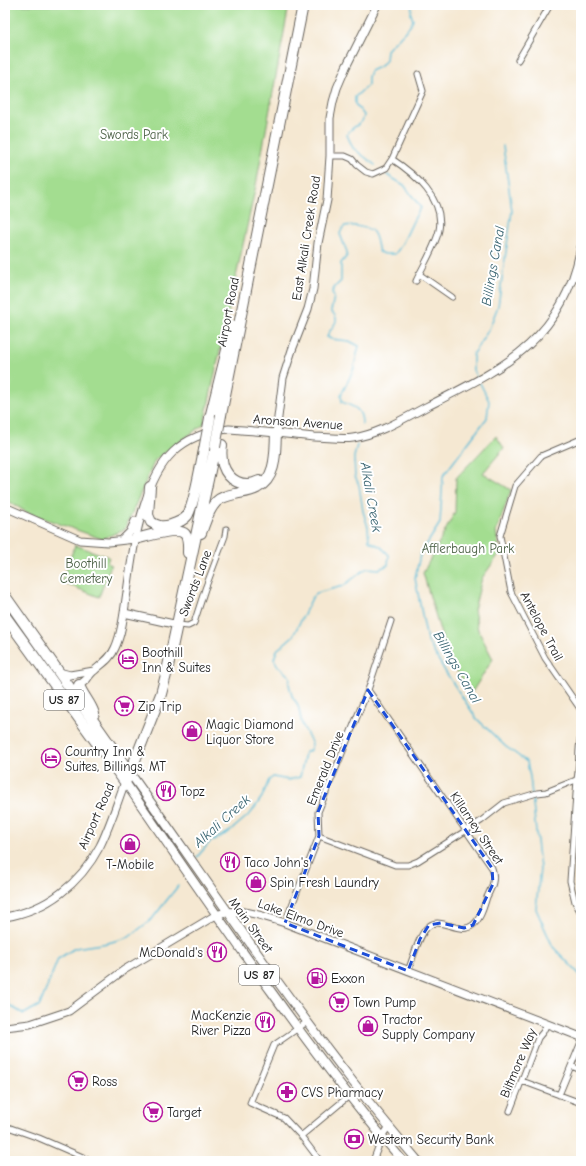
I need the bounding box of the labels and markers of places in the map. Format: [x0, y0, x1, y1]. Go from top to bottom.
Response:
place label: Boothill Inn & Suites [142, 645, 211, 675]
hotel icon: Boothill Inn & Suites [117, 648, 139, 670]
supermarket icon: Zip Trip [113, 695, 135, 717]
place label: Zip Trip [138, 699, 182, 714]
place label: Magic Diamond Liquor Store [206, 717, 294, 747]
shop icon: Magic Diamond Liquor Store [181, 720, 203, 742]
place label: Country Inn & Suites, Billings, MT [65, 744, 166, 774]
hotel icon: Country Inn & Suites, Billings, MT [40, 747, 62, 769]
restaurant icon: Topz [155, 780, 177, 802]
place label: Topz [180, 784, 205, 799]
shop icon: T-Mobile [119, 833, 141, 855]
restaurant icon: Taco John's [219, 851, 241, 873]
place label: Taco John's [244, 855, 309, 870]
place label: T-Mobile [106, 857, 155, 872]
shop icon: Spin Fresh Laundry [245, 871, 267, 893]
place label: Spin Fresh Laundry [270, 875, 379, 890]
restaurant icon: McDonald's [206, 941, 228, 963]
place label: McDonald's [139, 945, 203, 960]
fuel station icon: Exxon [306, 967, 328, 989]
place label: Exxon [331, 971, 365, 986]
supermarket icon: Town Pump [328, 991, 350, 1013]
place label: Town Pump [353, 995, 416, 1010]
place label: MacKenzie River Pizza [191, 1008, 251, 1038]
restaurant icon: MacKenzie River Pizza [254, 1011, 276, 1033]
place label: Tractor Supply Company [382, 1012, 475, 1042]
shop icon: Tractor Supply Company [357, 1015, 379, 1037]
supermarket icon: Ross [67, 1070, 89, 1092]
place label: Ross [92, 1074, 117, 1089]
pharmacy icon: CVS Pharmacy [276, 1081, 298, 1103]
place label: CVS Pharmacy [301, 1085, 383, 1100]
supermarket icon: Target [142, 1101, 164, 1123]
place label: Target [167, 1105, 202, 1120]
bank icon: Western Security Bank [343, 1128, 365, 1150]
place label: Western Security Bank [368, 1132, 494, 1147]

